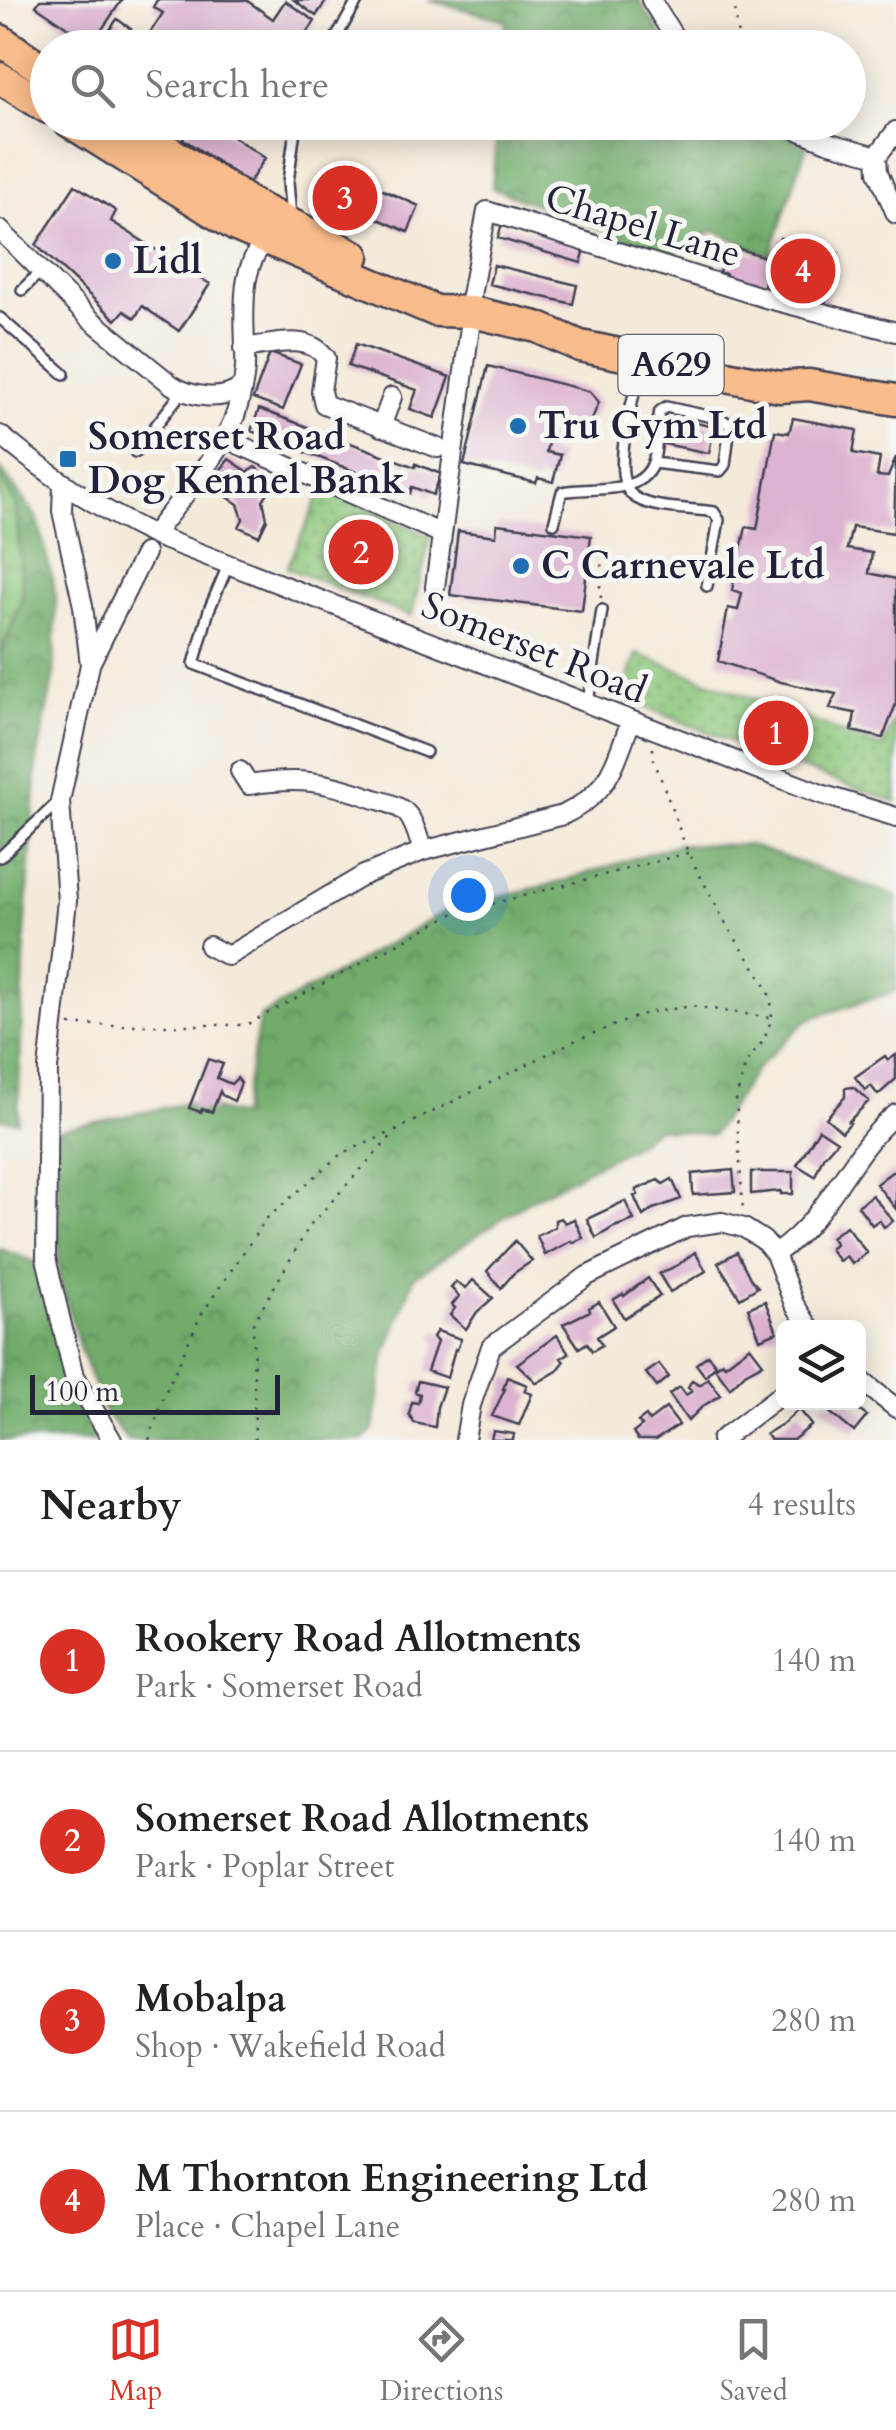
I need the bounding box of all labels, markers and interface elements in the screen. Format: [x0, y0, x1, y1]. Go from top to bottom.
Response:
search box [30, 30, 866, 140]
icon: search [65, 58, 120, 113]
text: Search here [145, 59, 329, 111]
pin: 3 [312, 160, 378, 236]
street label: Chapel Lane [539, 172, 747, 280]
pin: 4 [770, 234, 836, 308]
place label: Lidl [133, 235, 202, 287]
marker: Lidl [102, 250, 124, 272]
road number: A629 [618, 335, 724, 395]
place label: Tru Gym Ltd [538, 400, 768, 452]
place label: Somerset Road Dog Kennel Bank [88, 411, 405, 507]
marker: Tru Gym Ltd [507, 415, 529, 437]
marker: Somerset Road Dog Kennel Bank [57, 448, 79, 470]
pin: 2 [328, 514, 394, 590]
place label: C Carnevale Ltd [541, 540, 825, 592]
marker: C Carnevale Ltd [510, 555, 532, 577]
street label: Somerset Road [414, 579, 654, 717]
pin: 1 [744, 696, 808, 770]
your location [443, 870, 494, 921]
map controls [776, 1320, 866, 1410]
button: layers [776, 1320, 866, 1410]
scale bar [30, 1370, 280, 1414]
text: 100 m [45, 1373, 119, 1411]
text: Nearby [40, 1477, 182, 1534]
text: 4 results [748, 1483, 856, 1527]
text: Rookery Road Allotments [135, 1613, 581, 1665]
text: 1 [64, 1639, 81, 1683]
text: 140 m [771, 1639, 856, 1683]
text: Park · Somerset Road [135, 1665, 423, 1709]
text: Somerset Road Allotments [135, 1793, 589, 1845]
text: 2 [64, 1819, 81, 1863]
text: 140 m [771, 1819, 856, 1863]
text: Park · Poplar Street [135, 1845, 394, 1889]
text: Mobalpa [135, 1973, 286, 2025]
text: 3 [64, 1999, 81, 2043]
text: 280 m [771, 1999, 856, 2043]
text: Shop · Wakefield Road [135, 2025, 446, 2069]
text: M Thornton Engineering Ltd [135, 2153, 648, 2205]
text: 4 [64, 2179, 81, 2223]
text: 280 m [771, 2179, 856, 2223]
text: Place · Chapel Lane [135, 2205, 400, 2249]
tab: Map [108, 2312, 163, 2410]
tab: Directions [380, 2312, 503, 2410]
tab: Saved [720, 2312, 788, 2410]

